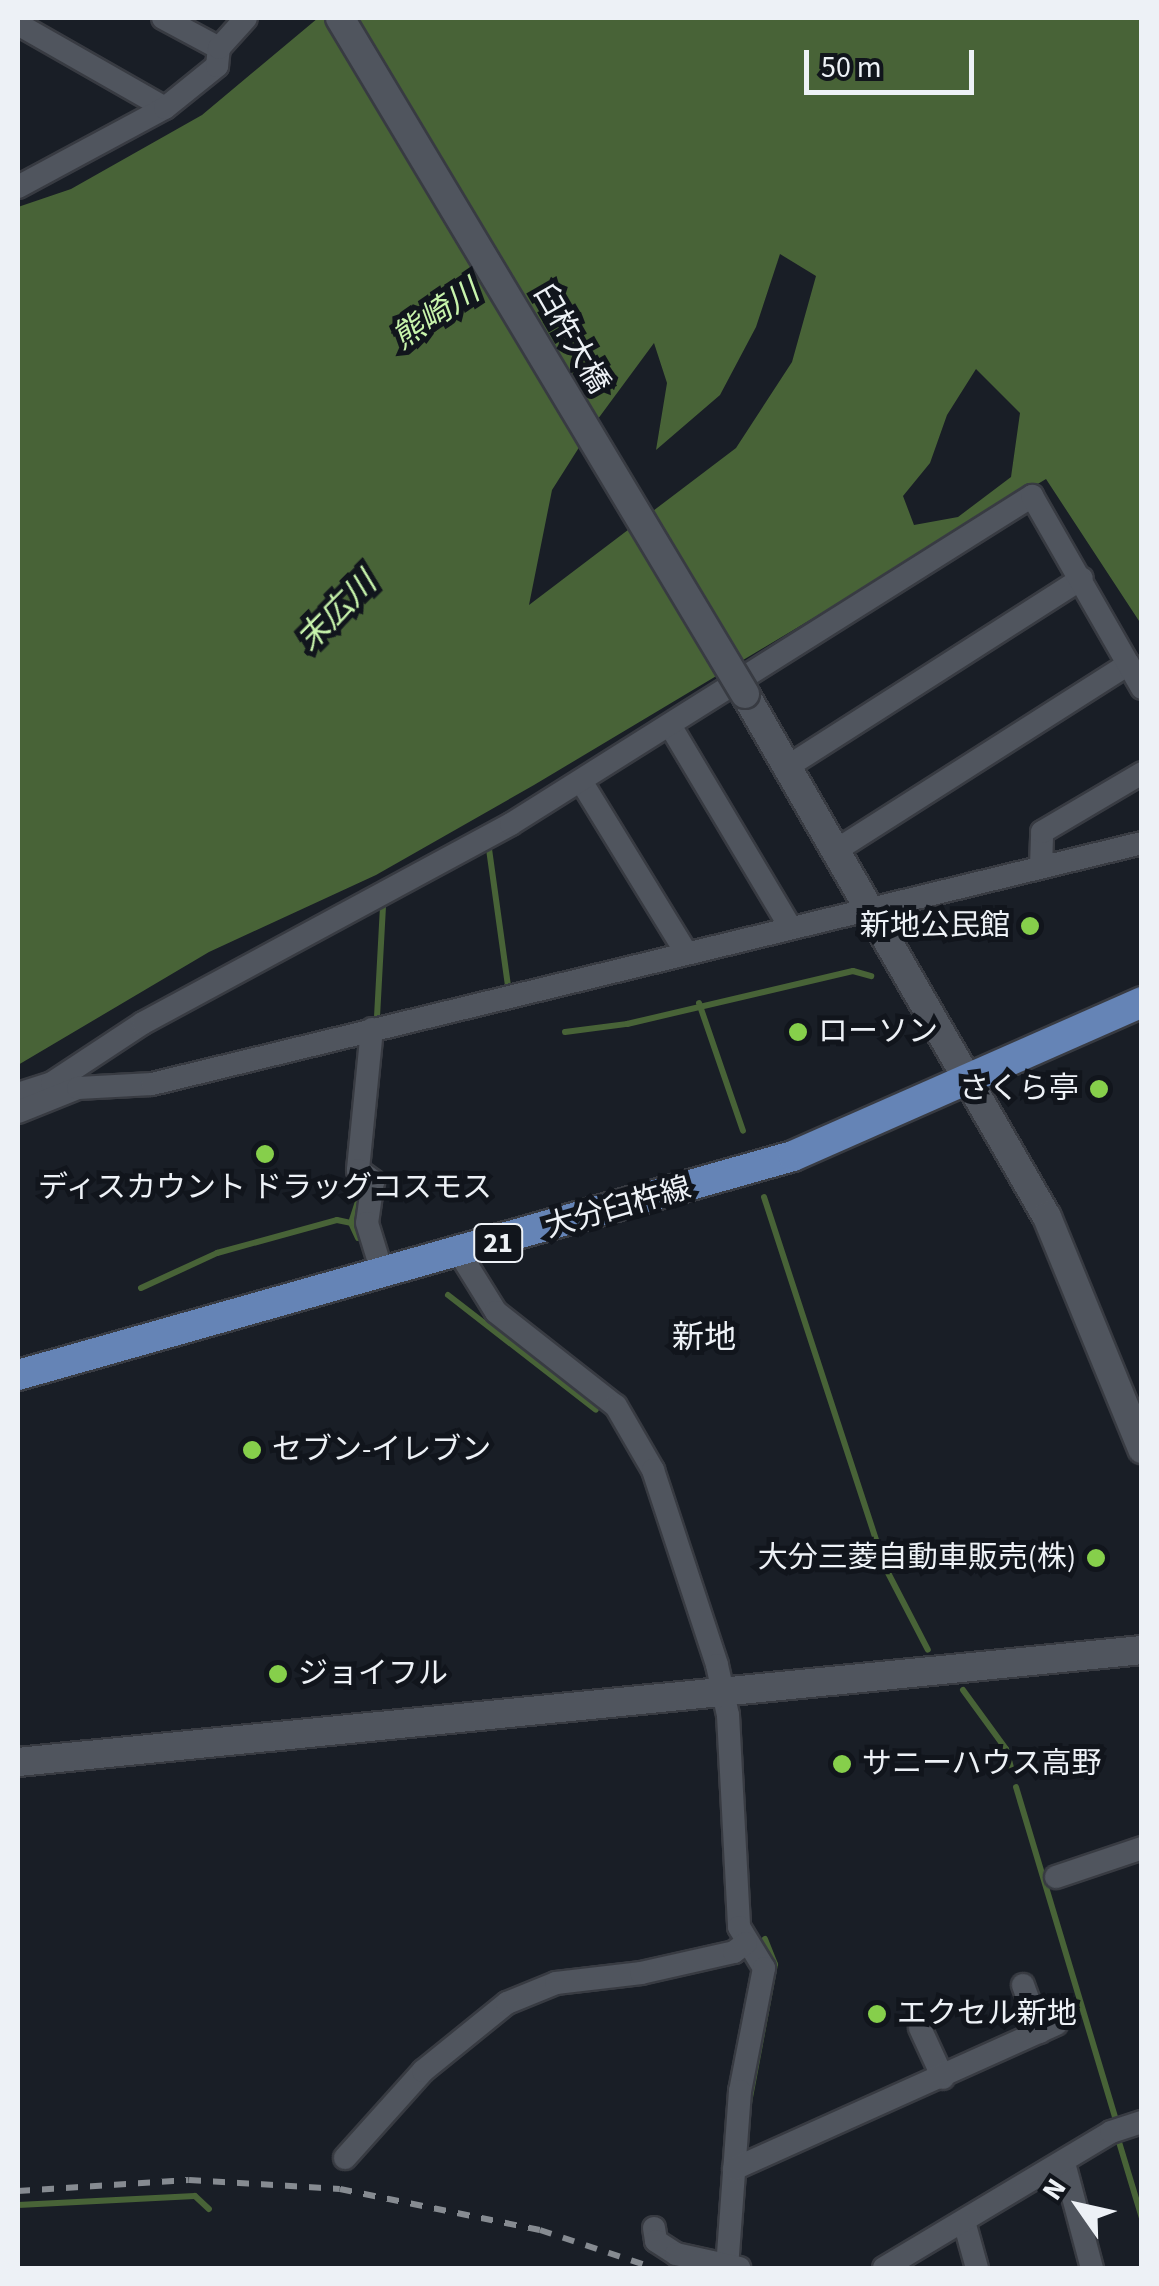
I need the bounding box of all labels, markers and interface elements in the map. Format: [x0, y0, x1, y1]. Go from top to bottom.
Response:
scale bar [809, 30, 979, 92]
text: 50 m [821, 46, 882, 89]
water label: 熊崎川 [385, 272, 487, 358]
street label: 臼杵大橋 [525, 278, 617, 400]
water label: 末広川 [289, 564, 385, 660]
place label: 新地公民館 [860, 908, 1010, 944]
marker: 新地公民館 [1019, 915, 1041, 937]
place label: ローソン [818, 1014, 938, 1050]
marker: ローソン [787, 1021, 809, 1043]
place label: さくら亭 [959, 1071, 1079, 1107]
marker: さくら亭 [1088, 1078, 1110, 1100]
marker: ディスカウント ドラッグコスモス [254, 1143, 276, 1165]
place label: ディスカウント ドラッグコスモス [37, 1170, 493, 1206]
street label: 大分臼杵線 [541, 1170, 695, 1246]
road number: 21 [473, 1220, 523, 1266]
district label: 新地 [672, 1319, 736, 1357]
place label: セブン-イレブン [272, 1432, 491, 1468]
marker: セブン-イレブン [241, 1439, 263, 1461]
place label: 大分三菱自動車販売(株) [758, 1540, 1076, 1576]
marker: 大分三菱自動車販売(株) [1085, 1547, 1107, 1569]
place label: ジョイフル [298, 1656, 448, 1692]
marker: ジョイフル [267, 1663, 289, 1685]
place label: サニーハウス高野 [862, 1746, 1102, 1782]
marker: サニーハウス高野 [831, 1753, 853, 1775]
place label: エクセル新地 [897, 1996, 1077, 2032]
marker: エクセル新地 [866, 2003, 888, 2025]
north arrow [1029, 2156, 1129, 2256]
text: N [1032, 2170, 1076, 2208]

